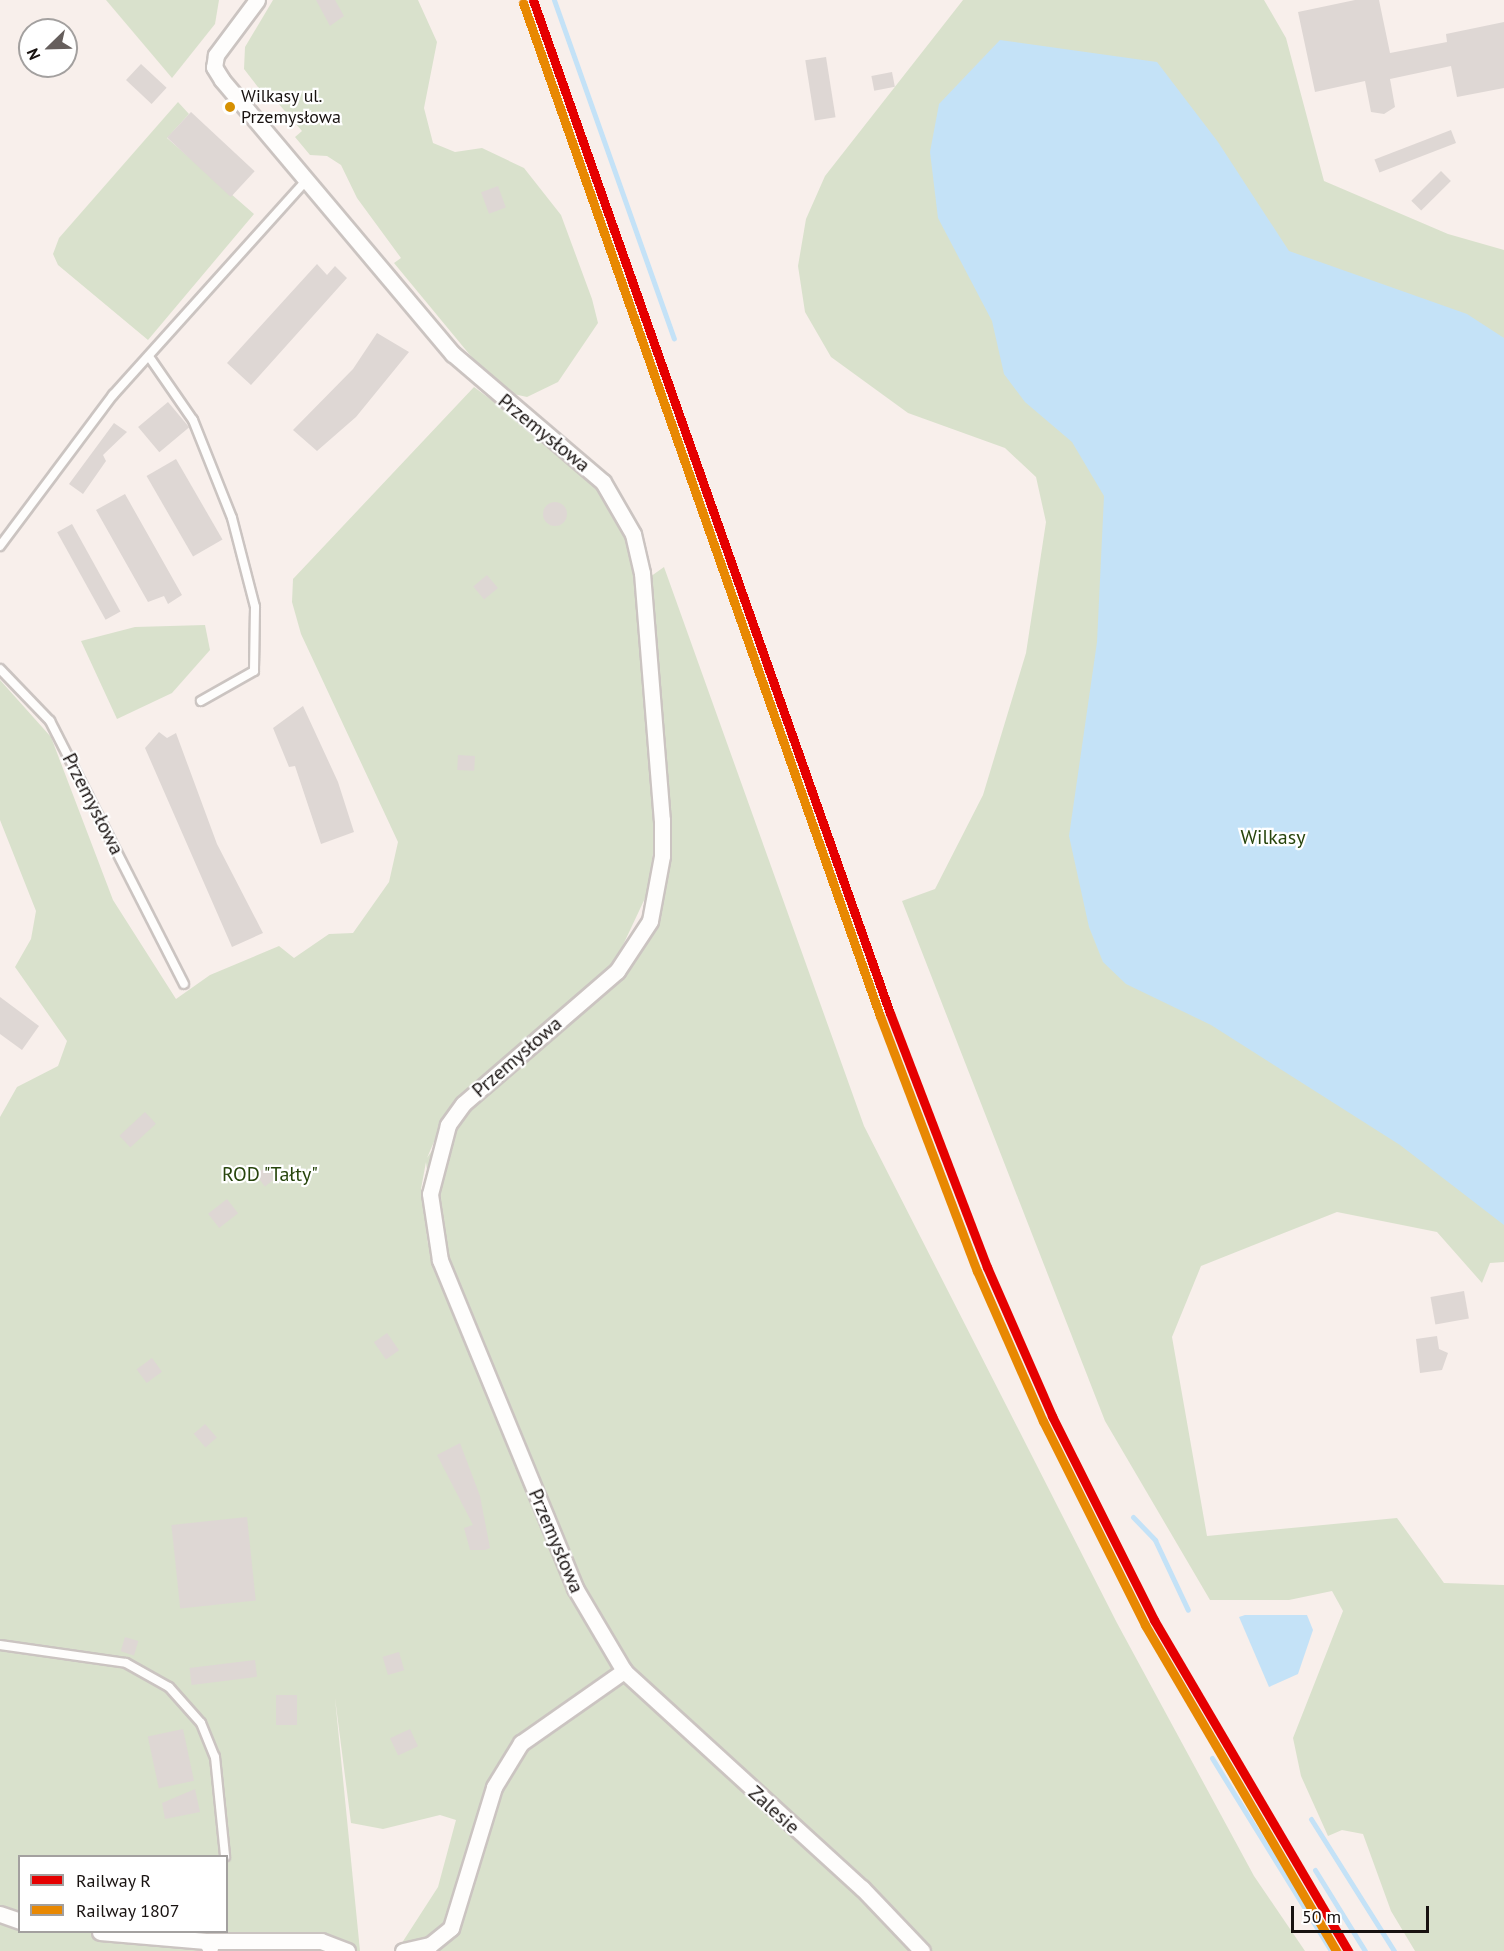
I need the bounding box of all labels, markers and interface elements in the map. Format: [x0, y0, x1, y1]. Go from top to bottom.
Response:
north arrow [18, 18, 78, 78]
text: N [22, 46, 45, 63]
place label: Wilkasy ul. Przemysłowa [241, 86, 341, 128]
marker: Wilkasy ul. Przemysłowa [224, 101, 236, 113]
street label: Przemysłowa [493, 389, 595, 477]
street label: Przemysłowa [57, 749, 129, 859]
park label: Wilkasy [1241, 825, 1305, 849]
street label: Przemysłowa [467, 1012, 567, 1102]
park label: ROD "Tałty" [221, 1162, 319, 1186]
street label: Przemysłowa [523, 1485, 589, 1597]
street label: Zalesie [744, 1781, 804, 1839]
legend [18, 1855, 228, 1933]
text: Railway R [76, 1869, 151, 1892]
scale bar [1294, 1894, 1432, 1932]
text: Railway 1807 [76, 1899, 179, 1922]
text: 50 m [1302, 1905, 1341, 1928]

